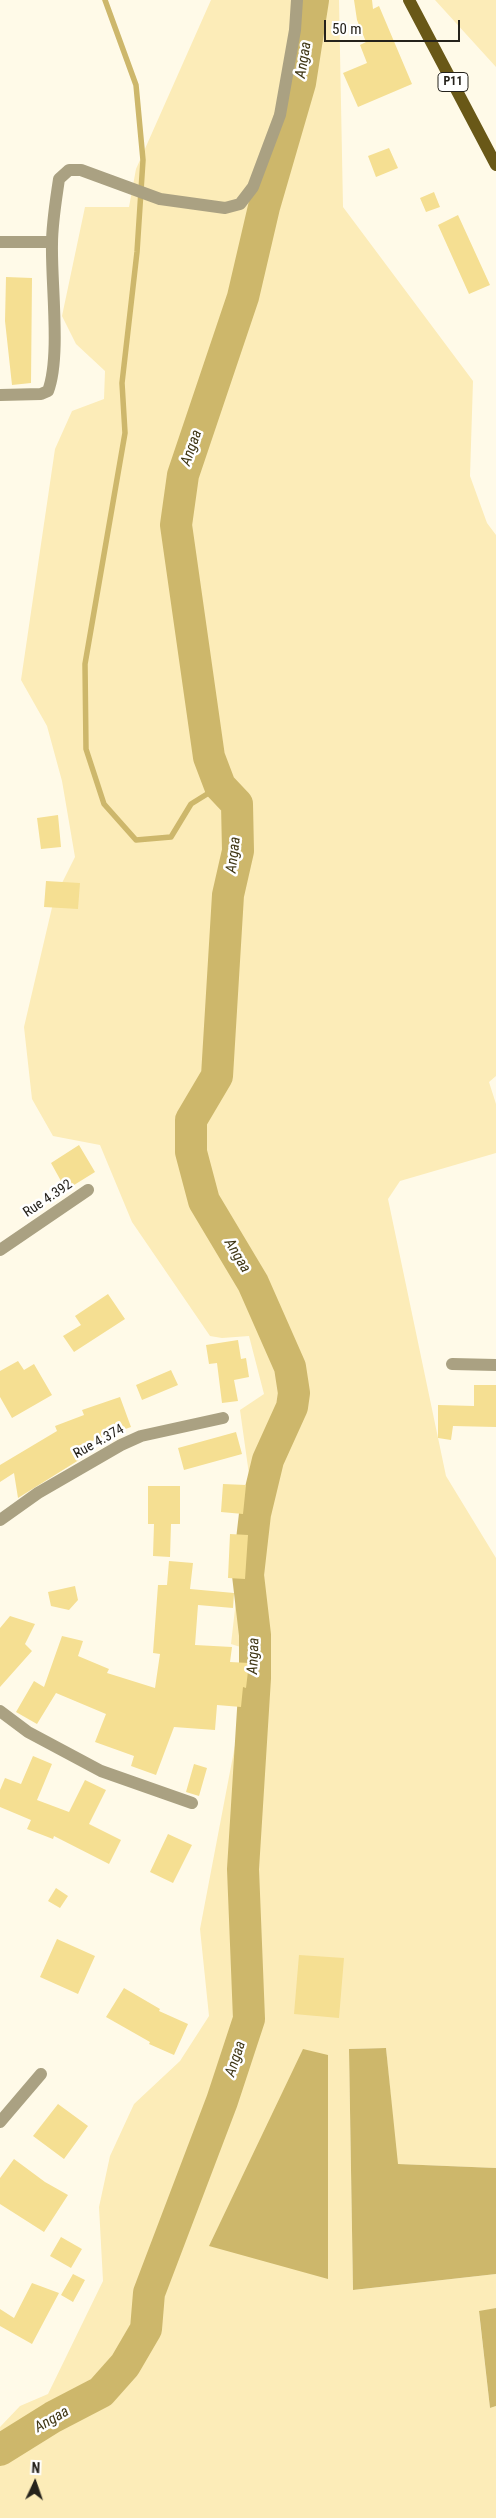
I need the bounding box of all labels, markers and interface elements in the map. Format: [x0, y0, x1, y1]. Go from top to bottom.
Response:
scale bar [326, 10, 462, 42]
text: 50 m [332, 20, 362, 38]
water label: Angaa [292, 41, 316, 79]
road number: P11 [438, 72, 468, 91]
water label: Angaa [178, 428, 206, 468]
water label: Angaa [223, 836, 245, 874]
street label: Rue 4.392 [20, 1177, 76, 1221]
water label: Angaa [220, 1236, 254, 1276]
street label: Rue 4.374 [71, 1421, 127, 1463]
water label: Angaa [244, 1637, 264, 1675]
water label: Angaa [222, 2039, 250, 2079]
water label: Angaa [32, 2403, 72, 2437]
north arrow [10, 2458, 60, 2508]
text: N [31, 2460, 40, 2476]

